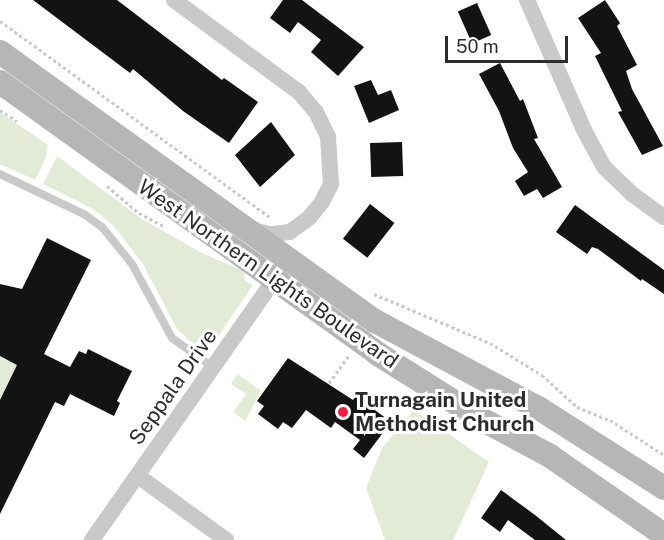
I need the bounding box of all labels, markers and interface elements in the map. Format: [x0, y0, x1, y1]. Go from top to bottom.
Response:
scale bar [448, 24, 571, 62]
text: 50 m [456, 36, 499, 57]
street label: West Northern Lights Boulevard [133, 174, 403, 374]
street label: Seppala Drive [124, 324, 222, 450]
place label: Turnagain United Methodist Church [355, 387, 535, 437]
marker: Turnagain United Methodist Church [336, 405, 350, 419]

